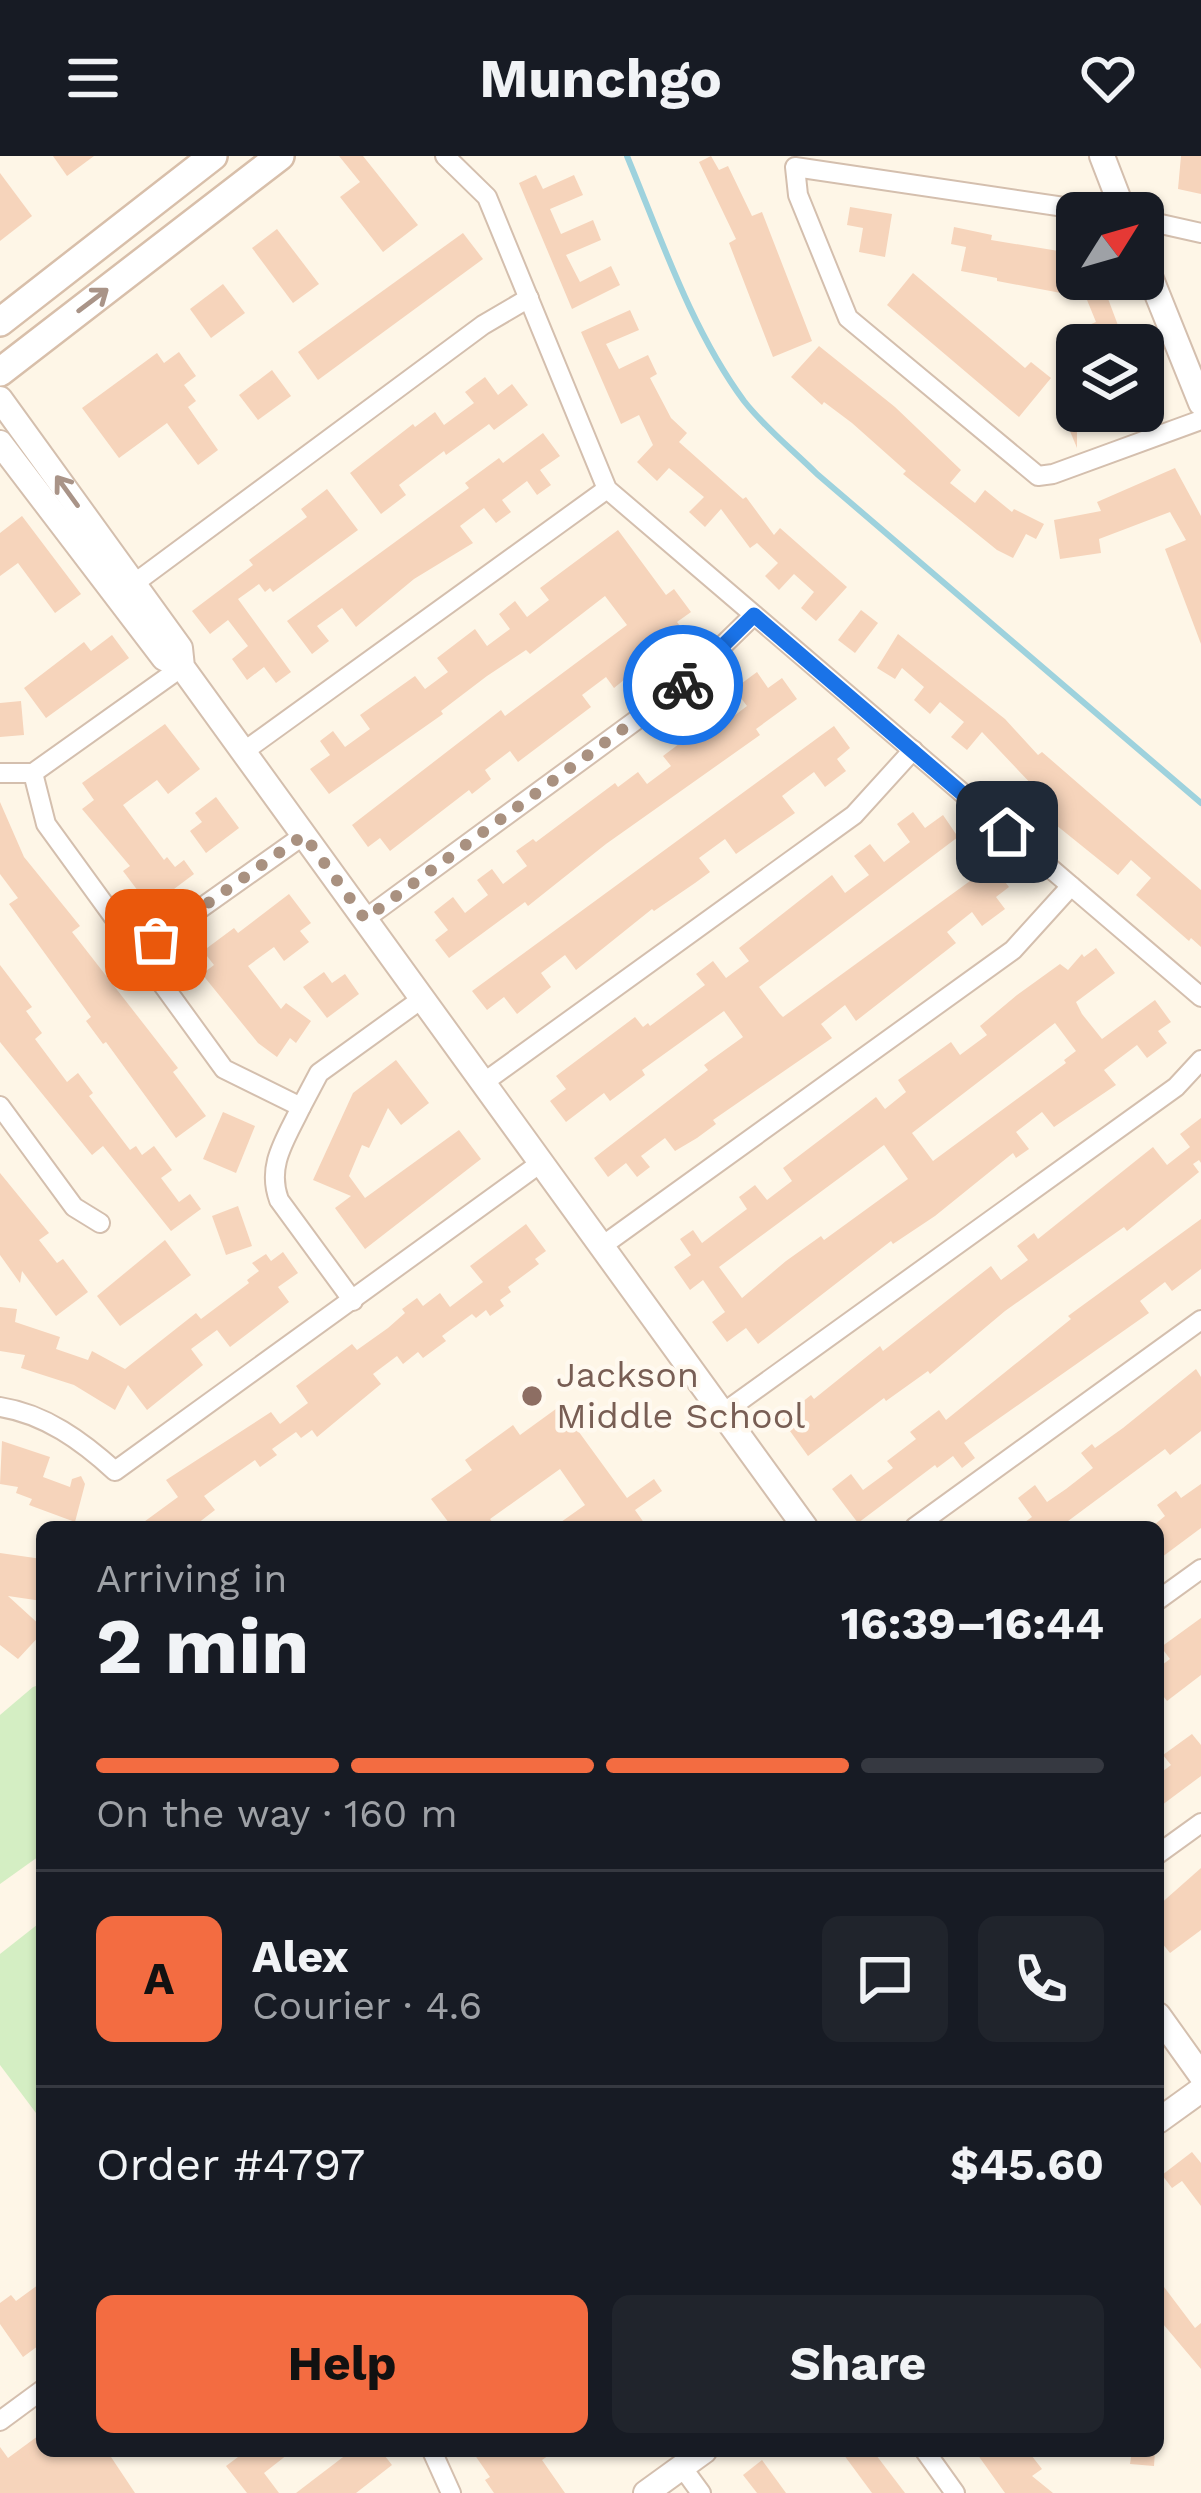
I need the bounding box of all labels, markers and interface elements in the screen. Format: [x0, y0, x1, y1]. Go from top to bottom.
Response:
icon: menu [60, 45, 126, 111]
icon: heart [1075, 45, 1141, 111]
text: Munchgo [479, 47, 722, 110]
north arrow [1056, 192, 1164, 300]
map controls [1056, 192, 1164, 432]
one-way arrow [76, 288, 109, 314]
button: layers [1056, 324, 1164, 432]
one-way arrow [55, 475, 81, 508]
courier [623, 625, 743, 745]
icon: bike [650, 652, 716, 718]
pin [956, 781, 1058, 883]
icon: home [974, 799, 1040, 865]
pin [105, 889, 207, 991]
icon: bag [123, 907, 189, 973]
place label: Jackson Middle School [556, 1354, 805, 1437]
marker: Jackson Middle School [519, 1383, 545, 1409]
text: Arriving in [96, 1556, 287, 1601]
text: 16:39–16:44 [841, 1597, 1104, 1650]
text: 2 min [96, 1600, 309, 1692]
text: On the way · 160 m [96, 1791, 458, 1836]
button: chat [822, 1916, 948, 2042]
button: phone [978, 1916, 1104, 2042]
text: Alex [252, 1930, 349, 1983]
text: A [144, 1952, 174, 2005]
text: Courier · 4.6 [252, 1983, 482, 2028]
text: Order #4797 [96, 2138, 365, 2191]
text: $45.60 [950, 2138, 1104, 2191]
button: Help [96, 2295, 588, 2433]
button: Share [612, 2295, 1104, 2433]

